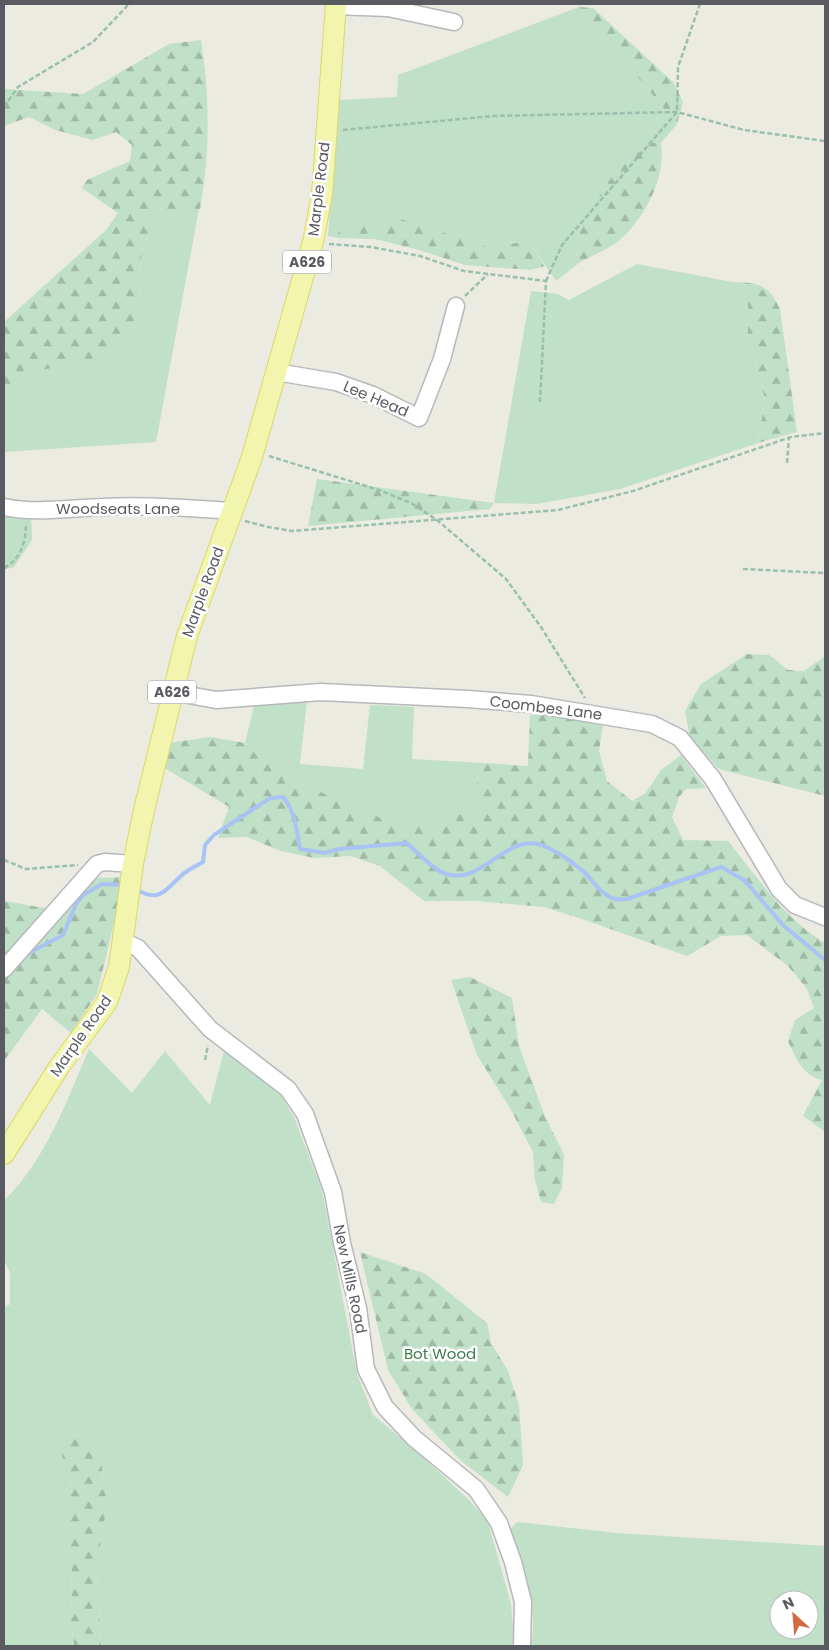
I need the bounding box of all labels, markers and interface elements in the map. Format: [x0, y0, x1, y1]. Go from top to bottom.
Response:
street label: Marple Road [302, 141, 335, 237]
road number: A626 [283, 250, 331, 274]
street label: Lee Head [340, 375, 412, 422]
street label: Woodseats Lane [56, 498, 180, 519]
street label: Marple Road [176, 544, 229, 640]
road number: A626 [148, 680, 196, 704]
street label: Coombes Lane [489, 690, 603, 725]
street label: Marple Road [45, 991, 116, 1081]
street label: New Mills Road [329, 1222, 372, 1335]
park label: Bot Wood [404, 1343, 476, 1364]
north arrow [769, 1590, 819, 1640]
text: N [779, 1592, 797, 1615]

